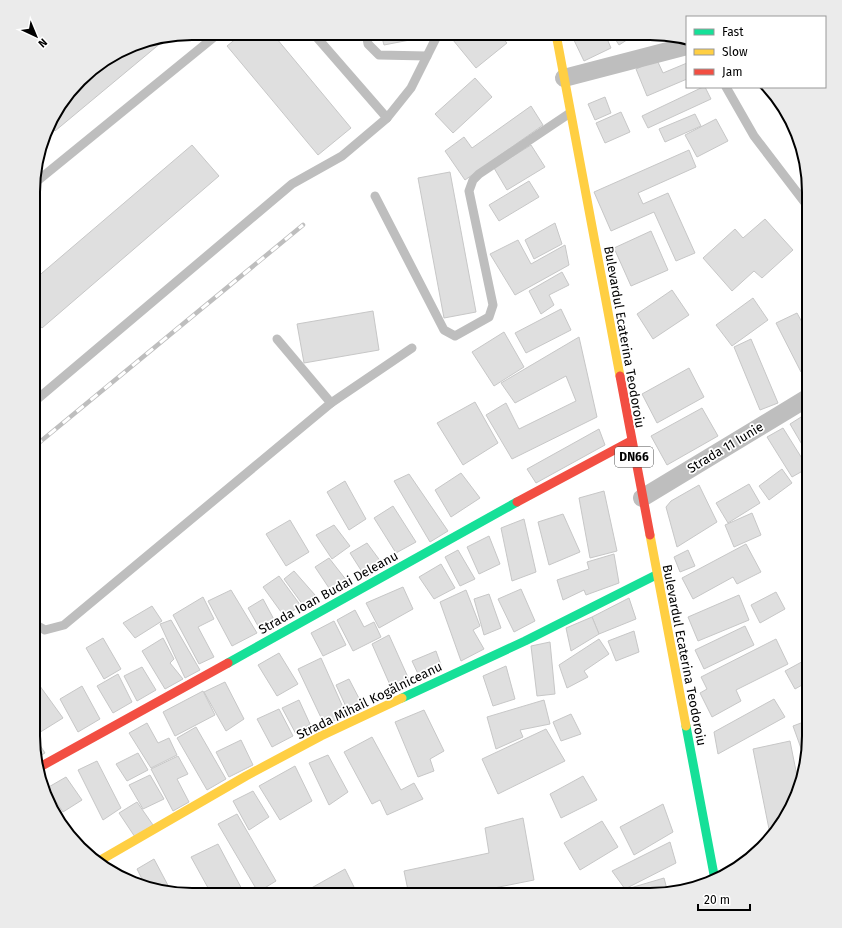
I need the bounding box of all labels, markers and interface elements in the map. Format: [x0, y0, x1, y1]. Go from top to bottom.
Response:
north arrow [16, 16, 56, 56]
legend [686, 16, 826, 88]
text: Fast [722, 25, 744, 39]
text: N [35, 36, 50, 50]
text: Slow [722, 45, 748, 59]
text: Jam [722, 65, 742, 79]
street label: Bulevardul Ecaterina Teodoroiu [601, 245, 648, 429]
street label: Strada 11 Iunie [685, 419, 766, 476]
road number: DN66 [615, 447, 653, 467]
street label: Strada Ioan Budai Deleanu [256, 548, 401, 637]
street label: Bulevardul Ecaterina Teodoroiu [660, 563, 709, 747]
street label: Strada Mihail Kogălniceanu [294, 659, 444, 742]
scale bar [698, 886, 750, 912]
text: 20 m [704, 893, 730, 907]

